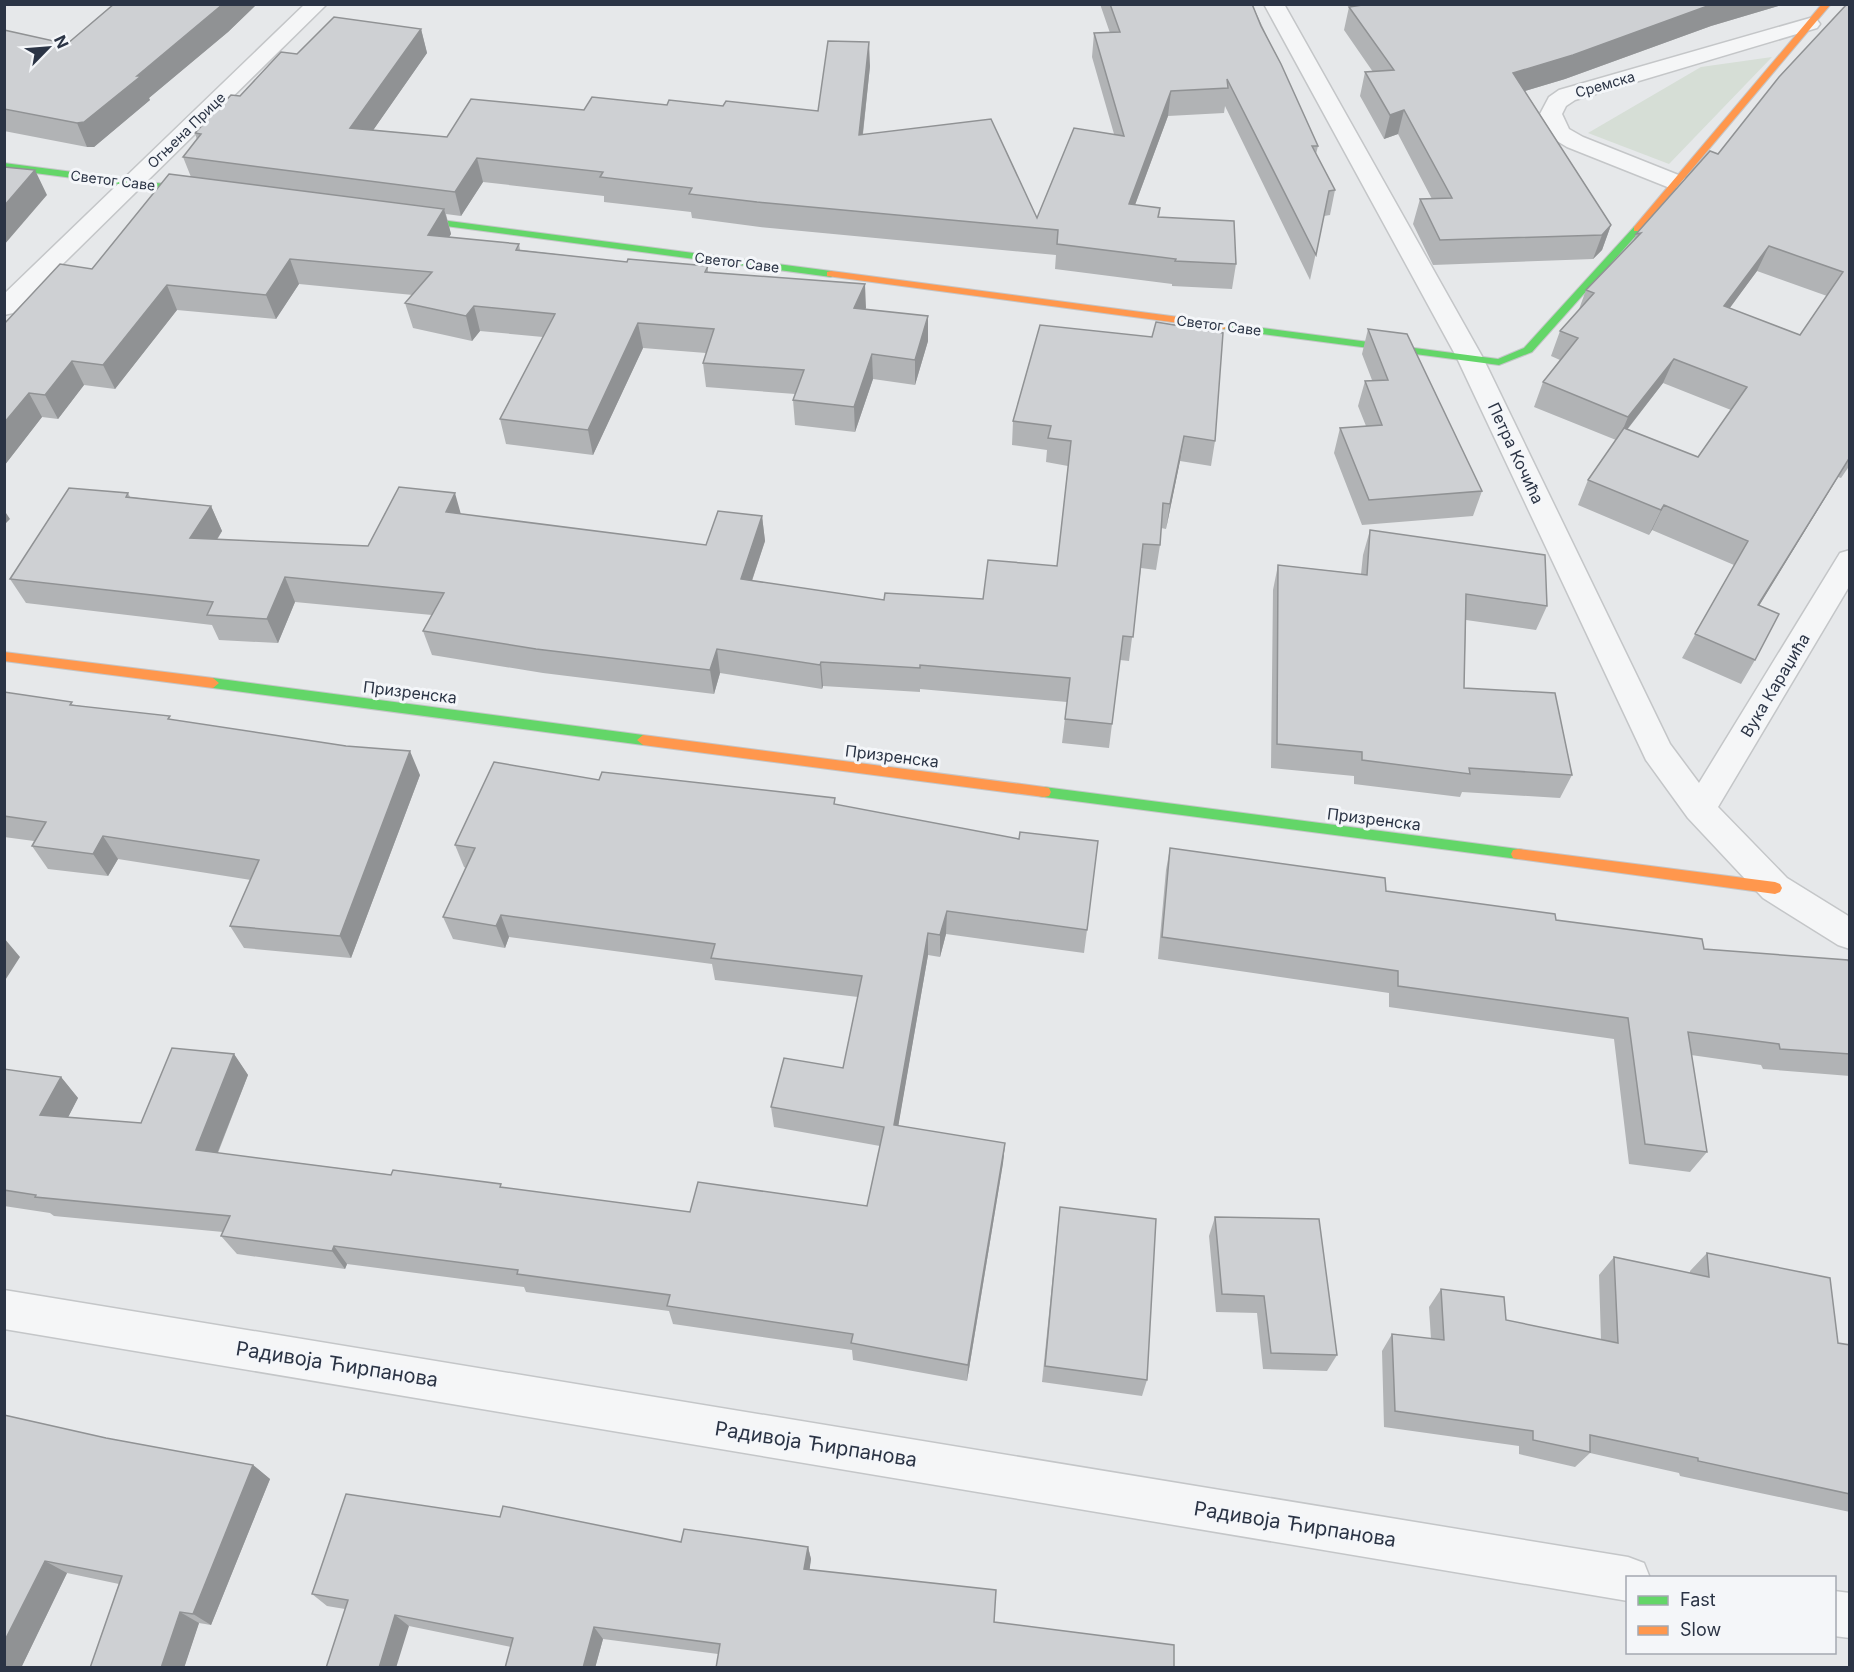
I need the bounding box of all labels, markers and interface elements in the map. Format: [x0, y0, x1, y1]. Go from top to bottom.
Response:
north arrow [18, 18, 78, 78]
text: N [50, 32, 73, 51]
street label: Сремска [1573, 67, 1637, 101]
street label: Огњена Прице [144, 89, 228, 171]
street label: Светог Саве [70, 166, 156, 194]
street label: Светог Саве [694, 248, 780, 276]
street label: Светог Саве [1176, 311, 1262, 339]
street label: Петра Кочића [1484, 399, 1548, 507]
street label: Вука Караџића [1736, 629, 1814, 741]
street label: Призренска [362, 676, 458, 708]
street label: Призренска [844, 740, 940, 772]
street label: Призренска [1326, 803, 1422, 835]
street label: Радивоја Ћирпанова [234, 1336, 440, 1392]
street label: Радивоја Ћирпанова [713, 1416, 919, 1472]
street label: Радивоја Ћирпанова [1192, 1496, 1398, 1552]
legend [1626, 1576, 1836, 1654]
text: Fast [1680, 1589, 1716, 1610]
text: Slow [1680, 1619, 1721, 1640]

